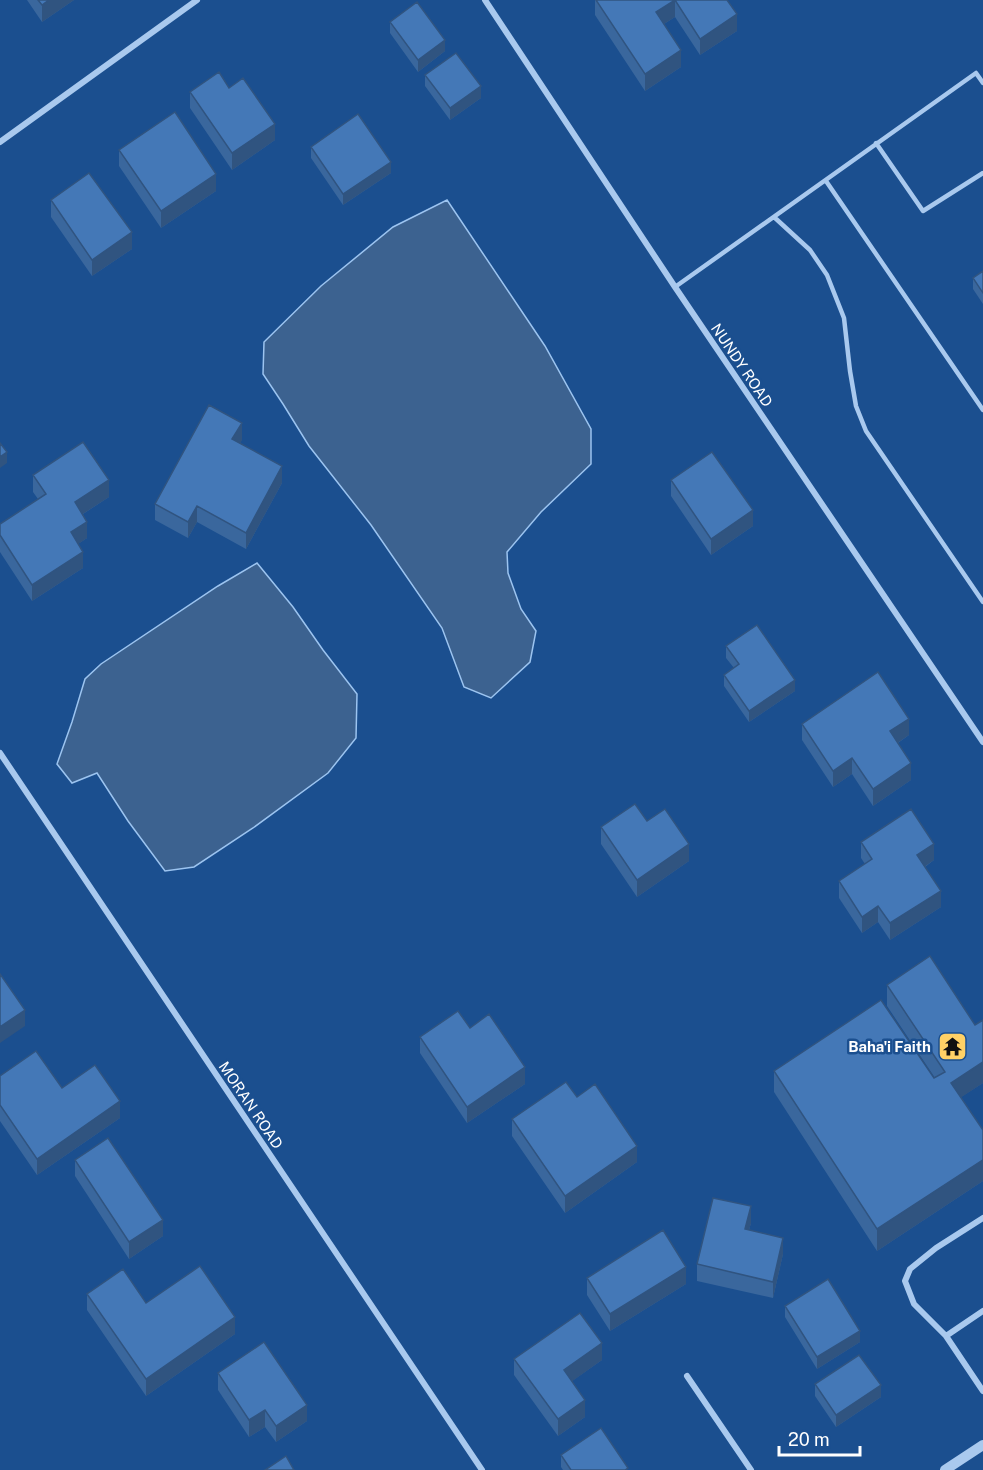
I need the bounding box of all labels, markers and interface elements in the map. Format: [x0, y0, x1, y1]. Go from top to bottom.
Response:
street label: NUNDY ROAD [708, 320, 776, 410]
temple icon: Baha'i Faith [936, 1030, 968, 1062]
place label: Baha'i Faith [848, 1038, 931, 1055]
street label: MORAN ROAD [216, 1058, 286, 1152]
scale bar [779, 1419, 860, 1457]
text: 20 m [788, 1429, 830, 1450]

